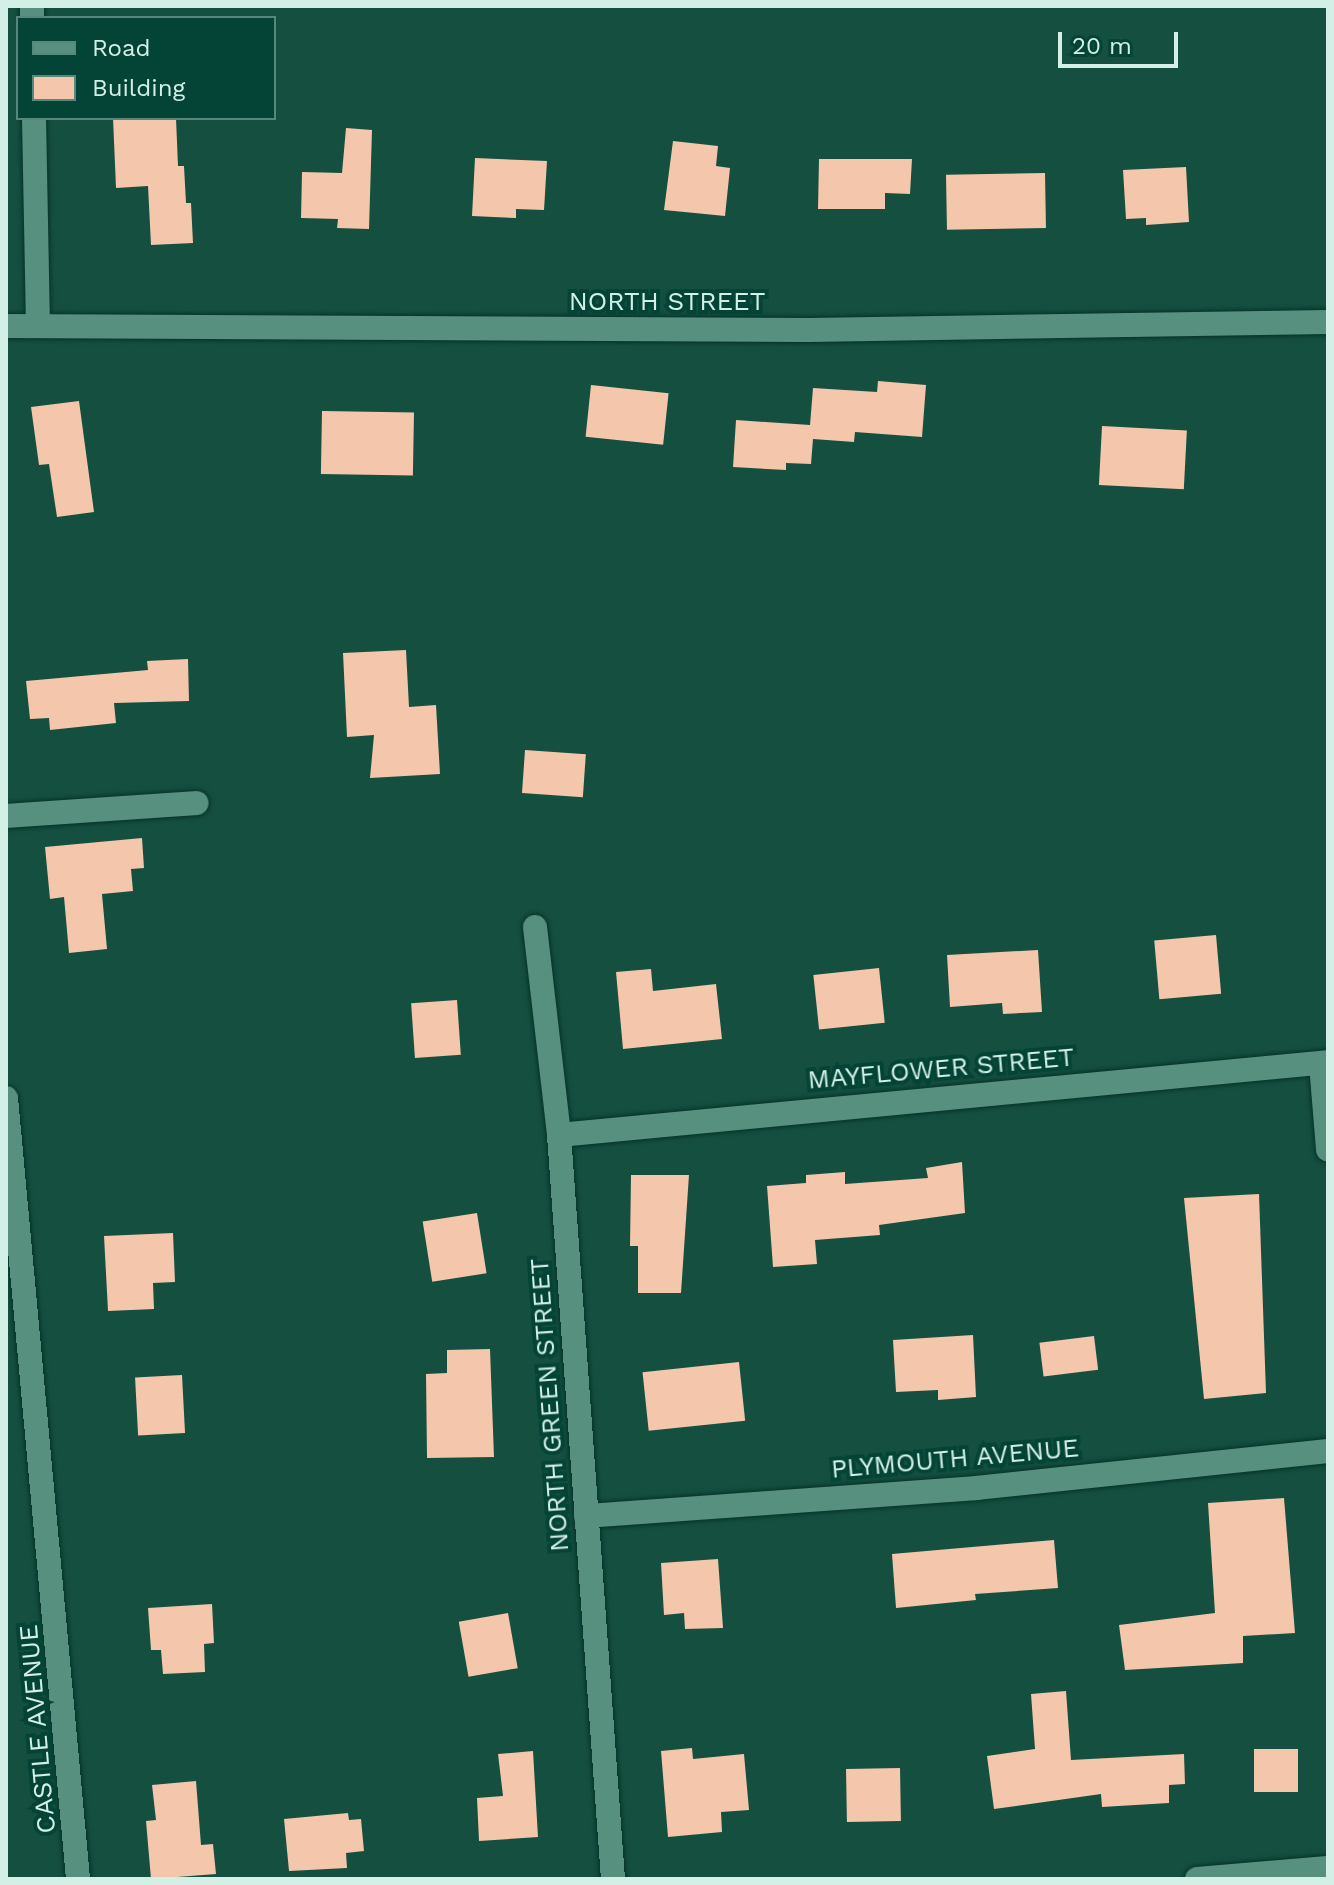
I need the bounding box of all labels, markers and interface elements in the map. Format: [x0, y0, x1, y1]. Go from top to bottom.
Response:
legend [16, 16, 276, 120]
scale bar [1062, 16, 1182, 66]
text: 20 m [1072, 32, 1132, 60]
text: Road [92, 34, 151, 62]
text: Building [92, 74, 185, 102]
street label: NORTH STREET [569, 286, 765, 318]
street label: MAYFLOWER STREET [806, 1042, 1076, 1096]
street label: NORTH GREEN STREET [524, 1257, 576, 1553]
street label: PLYMOUTH AVENUE [829, 1433, 1081, 1485]
street label: CASTLE AVENUE [13, 1623, 63, 1835]

